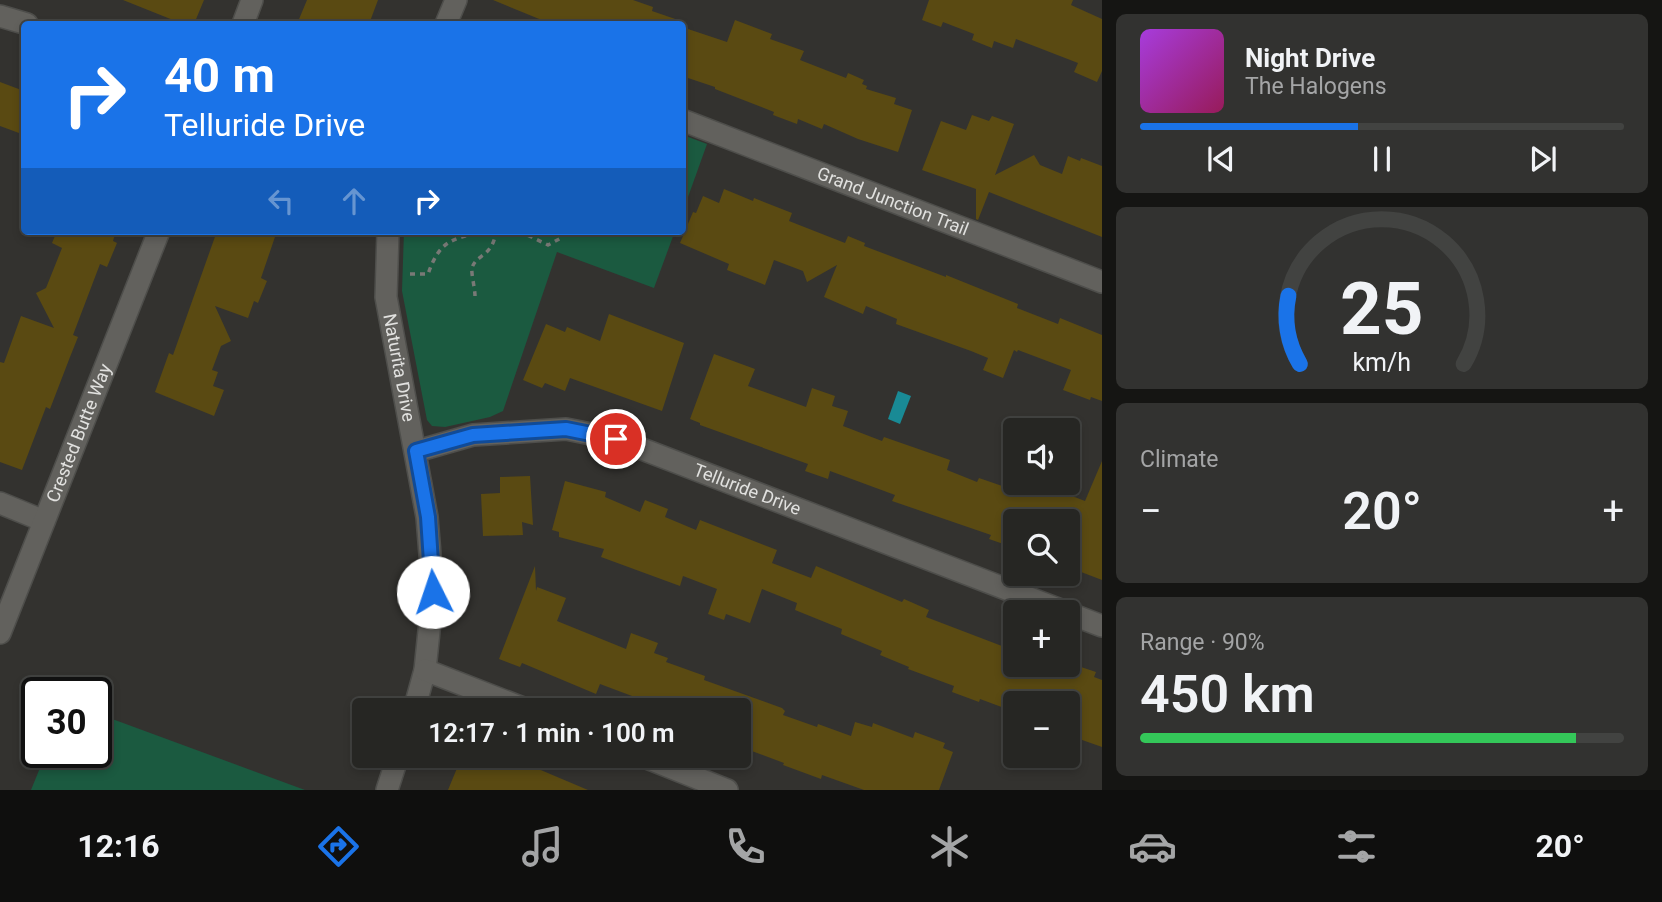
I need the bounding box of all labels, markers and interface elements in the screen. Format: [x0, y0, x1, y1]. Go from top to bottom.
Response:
text: Night Drive [1245, 43, 1375, 73]
text: 40 m [164, 47, 275, 104]
icon: right [49, 49, 140, 140]
text: The Halogens [1245, 73, 1387, 100]
text: Telluride Drive [164, 106, 365, 144]
icon: previous [1202, 140, 1240, 178]
icon: pause [1363, 140, 1401, 178]
icon: next [1524, 140, 1562, 178]
street label: Grand Junction Trail [814, 162, 972, 240]
icon: left [262, 182, 300, 220]
icon: ahead [335, 182, 373, 220]
icon: right [408, 182, 446, 220]
text: 25 [1340, 267, 1424, 353]
street label: Naturita Drive [379, 312, 420, 423]
text: km/h [1353, 348, 1411, 377]
street label: Crested Butte Way [42, 360, 116, 505]
pin [586, 409, 646, 469]
map controls [1003, 418, 1080, 768]
button: sound [1003, 418, 1080, 495]
icon: arrive [597, 420, 635, 458]
text: Climate [1140, 446, 1219, 473]
street label: Telluride Drive [691, 459, 804, 519]
text: 20° [1342, 481, 1422, 542]
text: − [1140, 489, 1162, 533]
text: + [1602, 489, 1624, 533]
button: search [1003, 509, 1080, 586]
position arrow [396, 555, 470, 629]
button: + [1003, 600, 1080, 677]
text: Range · 90% [1140, 629, 1265, 656]
text: 450 km [1140, 664, 1315, 725]
speed limit sign: 30 [21, 677, 112, 768]
button: − [1003, 691, 1080, 768]
text: 12:17 · 1 min · 100 m [428, 718, 675, 748]
icon: directions [314, 822, 363, 871]
icon: music [518, 822, 567, 871]
icon: phone [721, 822, 770, 871]
icon: climate [925, 822, 974, 871]
icon: car [1128, 822, 1177, 871]
icon: filters [1332, 822, 1381, 871]
text: 12:16 [77, 827, 160, 865]
text: 20° [1535, 827, 1585, 865]

